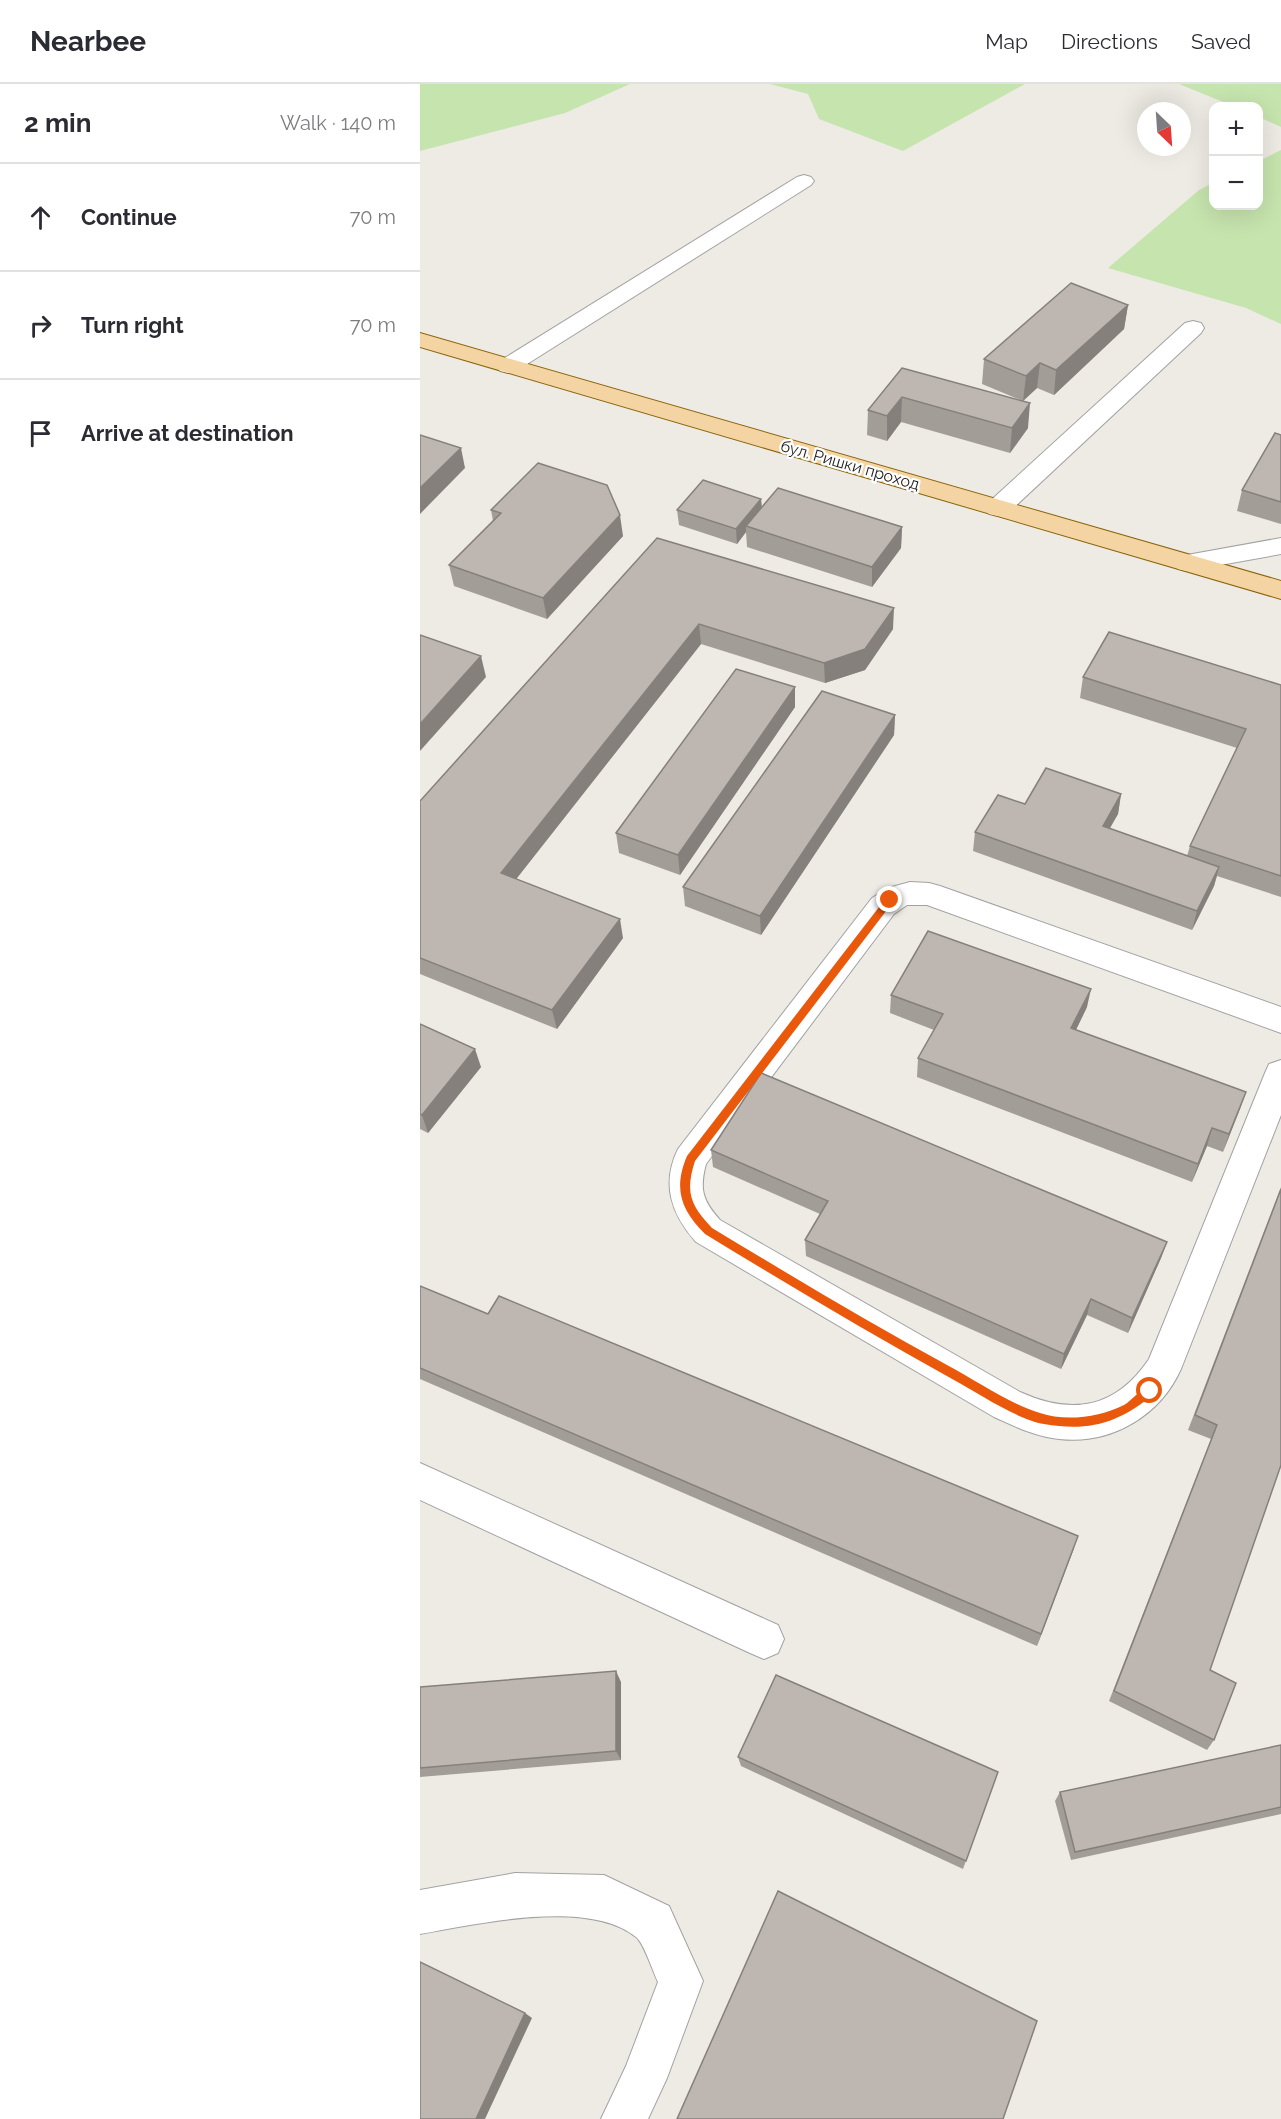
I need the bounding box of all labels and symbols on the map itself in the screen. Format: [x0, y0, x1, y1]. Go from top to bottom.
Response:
north arrow [1137, 102, 1191, 156]
street label: бул. Ришки проход [778, 436, 922, 494]
route end [876, 886, 902, 912]
route start [1136, 1377, 1162, 1403]

